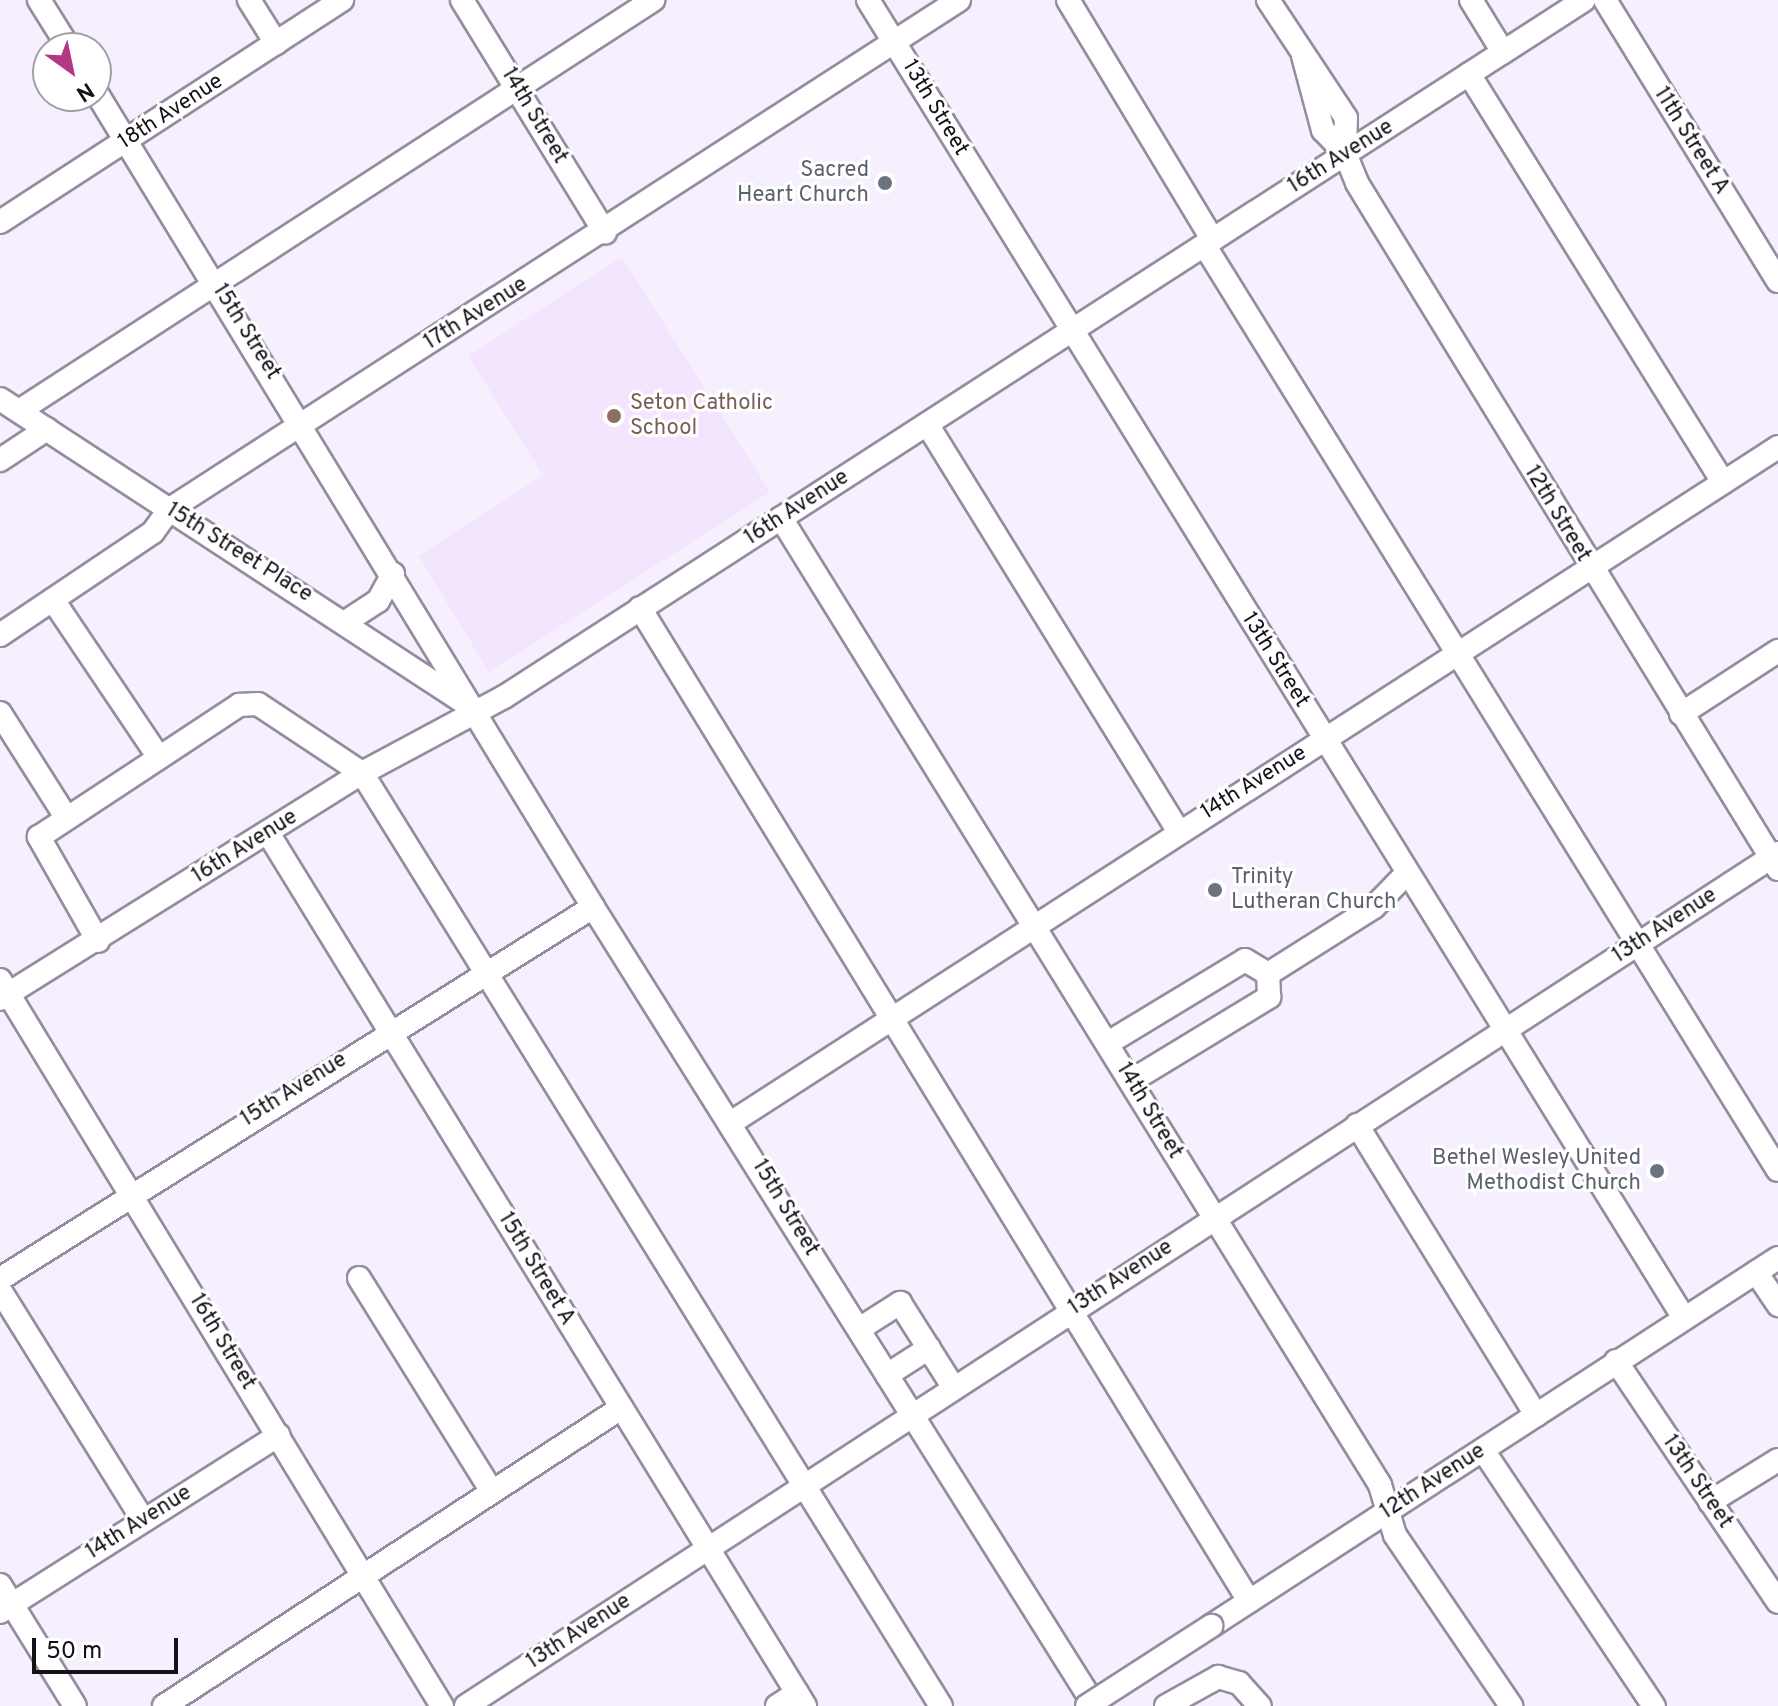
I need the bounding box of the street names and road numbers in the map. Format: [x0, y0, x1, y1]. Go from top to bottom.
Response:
street label: 13th Street [896, 55, 974, 161]
street label: 14th Street [495, 63, 573, 169]
street label: 18th Avenue [113, 68, 229, 156]
street label: 11th Street A [1647, 82, 1735, 200]
street label: 16th Avenue [1283, 114, 1399, 200]
street label: 17th Avenue [419, 272, 533, 356]
street label: 15th Street [206, 279, 286, 385]
street label: 12th Street [1518, 461, 1596, 567]
street label: 16th Avenue [739, 464, 855, 552]
street label: 15th Street Place [161, 497, 317, 609]
street label: 13th Street [1235, 608, 1315, 712]
street label: 14th Avenue [1196, 740, 1312, 826]
street label: 16th Avenue [187, 804, 303, 890]
street label: 13th Avenue [1607, 882, 1723, 970]
street label: 15th Avenue [236, 1047, 352, 1133]
street label: 14th Street [1110, 1058, 1188, 1164]
street label: 15th Street [746, 1155, 824, 1261]
street label: 15th Street A [492, 1207, 580, 1331]
street label: 13th Avenue [1063, 1234, 1179, 1322]
street label: 16th Street [183, 1289, 261, 1395]
street label: 13th Street [1656, 1430, 1738, 1534]
street label: 12th Avenue [1375, 1438, 1491, 1526]
street label: 14th Avenue [81, 1480, 197, 1566]
street label: 13th Avenue [521, 1588, 637, 1676]

